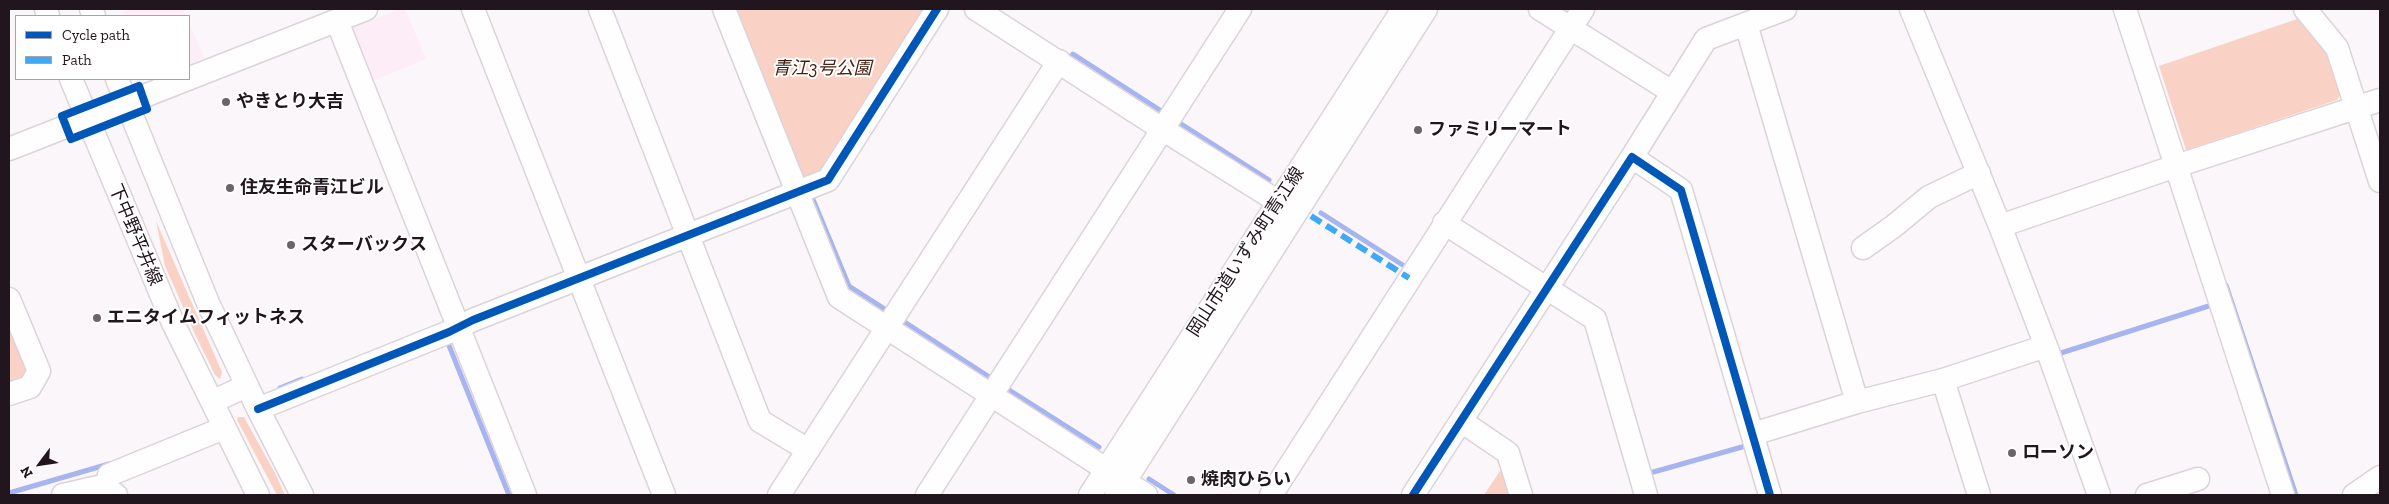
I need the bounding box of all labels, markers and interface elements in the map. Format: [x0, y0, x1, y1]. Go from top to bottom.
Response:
legend [15, 15, 190, 80]
text: Cycle path [62, 26, 130, 44]
text: Path [62, 51, 92, 69]
park label: 青江3号公園 [772, 58, 872, 80]
place label: やきとり大吉 [236, 91, 344, 113]
marker: やきとり大吉 [220, 96, 232, 108]
place label: ファミリーマート [1428, 119, 1572, 141]
marker: ファミリーマート [1412, 124, 1424, 136]
street label: 岡山市道いずみ町青江線 [1183, 163, 1309, 341]
place label: 住友生命青江ビル [240, 177, 384, 199]
street label: 下中野平井線 [104, 181, 166, 289]
marker: 住友生命青江ビル [224, 182, 236, 194]
place label: スターバックス [301, 234, 427, 256]
marker: スターバックス [285, 239, 297, 251]
place label: エニタイムフィットネス [107, 307, 305, 329]
marker: エニタイムフィットネス [91, 312, 103, 324]
north arrow [15, 439, 65, 489]
place label: ローソン [2022, 442, 2094, 464]
marker: ローソン [2006, 447, 2018, 459]
text: N [17, 463, 37, 481]
place label: 焼肉ひらい [1201, 469, 1291, 491]
marker: 焼肉ひらい [1185, 474, 1197, 486]

